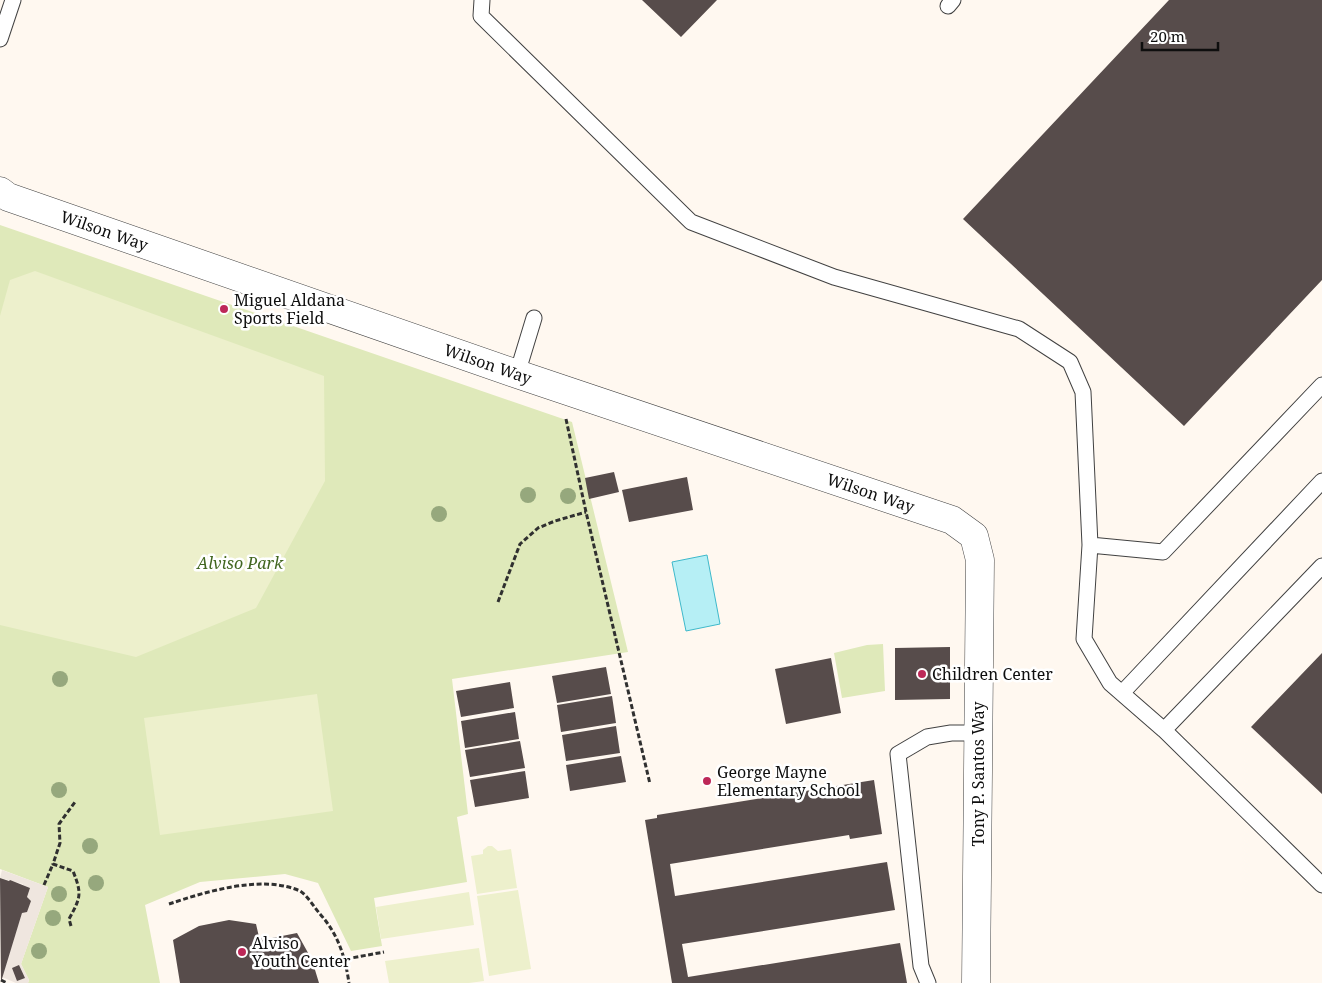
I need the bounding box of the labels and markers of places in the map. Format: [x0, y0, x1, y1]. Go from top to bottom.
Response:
place label: Miguel Aldana Sports Field [234, 289, 345, 329]
marker: Miguel Aldana Sports Field [218, 303, 230, 315]
place label: Children Center [932, 663, 1053, 685]
marker: Children Center [916, 668, 928, 680]
place label: George Mayne Elementary School [717, 761, 860, 801]
marker: George Mayne Elementary School [701, 775, 713, 787]
place label: Alviso Youth Center [251, 932, 351, 972]
marker: Alviso Youth Center [236, 946, 248, 958]

